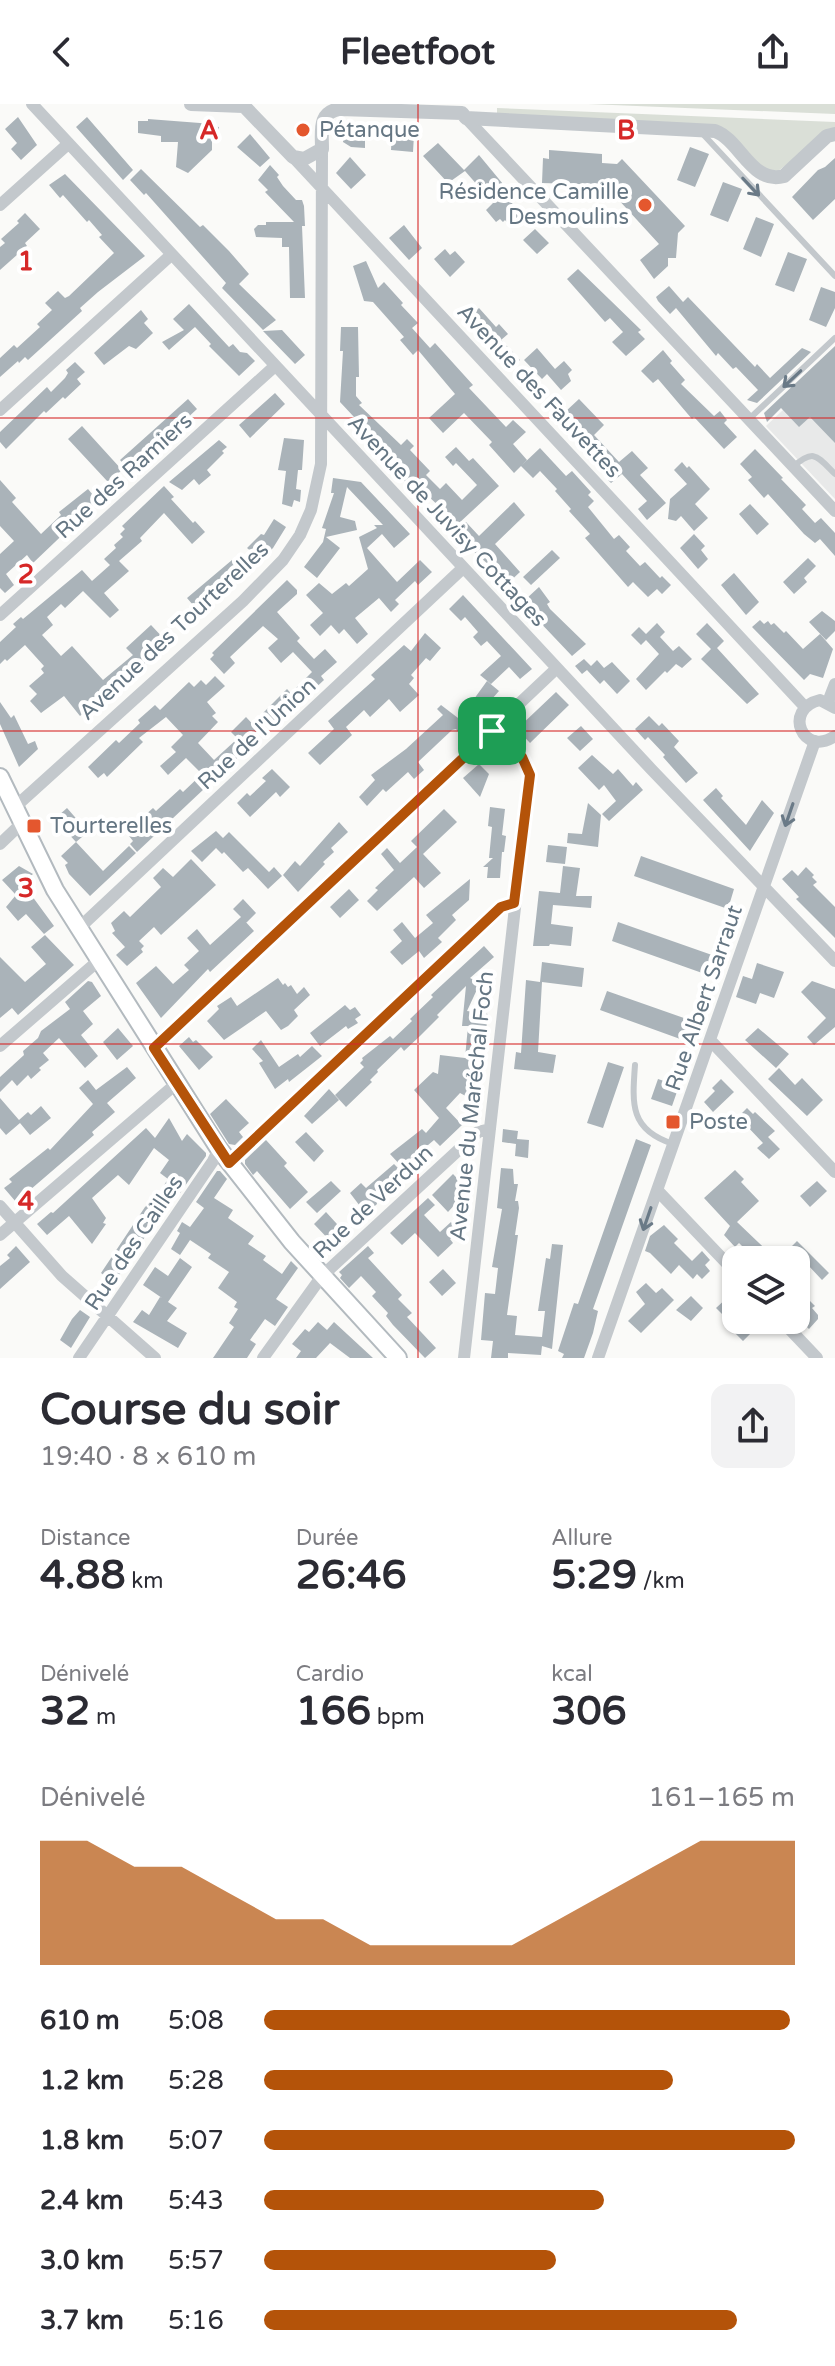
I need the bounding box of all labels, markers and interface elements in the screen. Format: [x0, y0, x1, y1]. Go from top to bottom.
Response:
icon: back [40, 30, 84, 74]
icon: share [751, 30, 795, 74]
text: Fleetfoot [340, 31, 495, 74]
text: A [199, 115, 219, 146]
text: B [617, 115, 635, 146]
place label: Pétanque [319, 117, 420, 143]
marker: Pétanque [294, 121, 312, 139]
one-way arrow [742, 176, 760, 196]
place label: Résidence Camille Desmoulins [439, 179, 629, 230]
marker: Résidence Camille Desmoulins [636, 196, 654, 214]
text: 1 [18, 246, 34, 277]
street label: Avenue des Fauvettes [452, 299, 626, 483]
one-way arrow [782, 369, 802, 388]
street label: Rue des Ramiers [50, 408, 198, 544]
street label: Avenue de Juvisy Cottages [342, 410, 552, 632]
street label: Avenue des Tourterelles [74, 536, 274, 726]
text: 2 [18, 559, 34, 590]
street label: Rue de l'Union [193, 673, 321, 795]
pin [458, 697, 526, 765]
icon: arrive [470, 709, 514, 753]
one-way arrow [781, 802, 795, 827]
place label: Tourterelles [50, 813, 172, 839]
marker: Tourterelles [25, 817, 43, 835]
text: 3 [18, 873, 34, 904]
street label: Rue Albert Sarraut [660, 902, 748, 1094]
street label: Avenue du Maréchal Foch [445, 970, 499, 1242]
place label: Poste [689, 1109, 748, 1135]
marker: Poste [664, 1113, 682, 1131]
street label: Rue de Verdun [308, 1140, 438, 1264]
street label: Rue des Cailles [79, 1171, 189, 1315]
text: 4 [18, 1186, 34, 1217]
one-way arrow [639, 1206, 653, 1231]
map controls [722, 1246, 810, 1334]
button: layers [722, 1246, 810, 1334]
text: Course du soir [40, 1384, 339, 1437]
button: share [711, 1384, 795, 1468]
text: 19:40 · 8 × 610 m [40, 1441, 256, 1472]
text: Distance [40, 1525, 131, 1551]
text: Durée [296, 1525, 358, 1551]
text: Allure [551, 1525, 613, 1551]
text: 4.88 [40, 1551, 126, 1599]
text: 26:46 [296, 1551, 407, 1599]
text: 5:29 [551, 1551, 637, 1599]
text: km [126, 1568, 163, 1594]
text: /km [637, 1568, 685, 1594]
text: Dénivelé [40, 1661, 129, 1687]
text: Cardio [296, 1661, 364, 1687]
text: kcal [551, 1661, 593, 1687]
text: 32 [40, 1687, 90, 1735]
text: 166 [296, 1687, 371, 1735]
text: 306 [551, 1687, 627, 1735]
text: m [90, 1704, 116, 1730]
text: bpm [371, 1704, 425, 1730]
text: Dénivelé [40, 1782, 146, 1813]
text: 161–165 m [649, 1782, 795, 1813]
text: 610 m [40, 2005, 120, 2036]
text: 5:08 [168, 2005, 224, 2036]
text: 1.2 km [40, 2065, 124, 2096]
text: 5:28 [168, 2065, 224, 2096]
text: 1.8 km [40, 2125, 124, 2156]
text: 5:07 [168, 2125, 224, 2156]
text: 2.4 km [40, 2185, 124, 2216]
text: 5:43 [168, 2185, 224, 2216]
text: 3.0 km [40, 2245, 124, 2276]
text: 5:57 [168, 2245, 224, 2276]
text: 3.7 km [40, 2305, 124, 2336]
text: 5:16 [168, 2305, 224, 2336]

